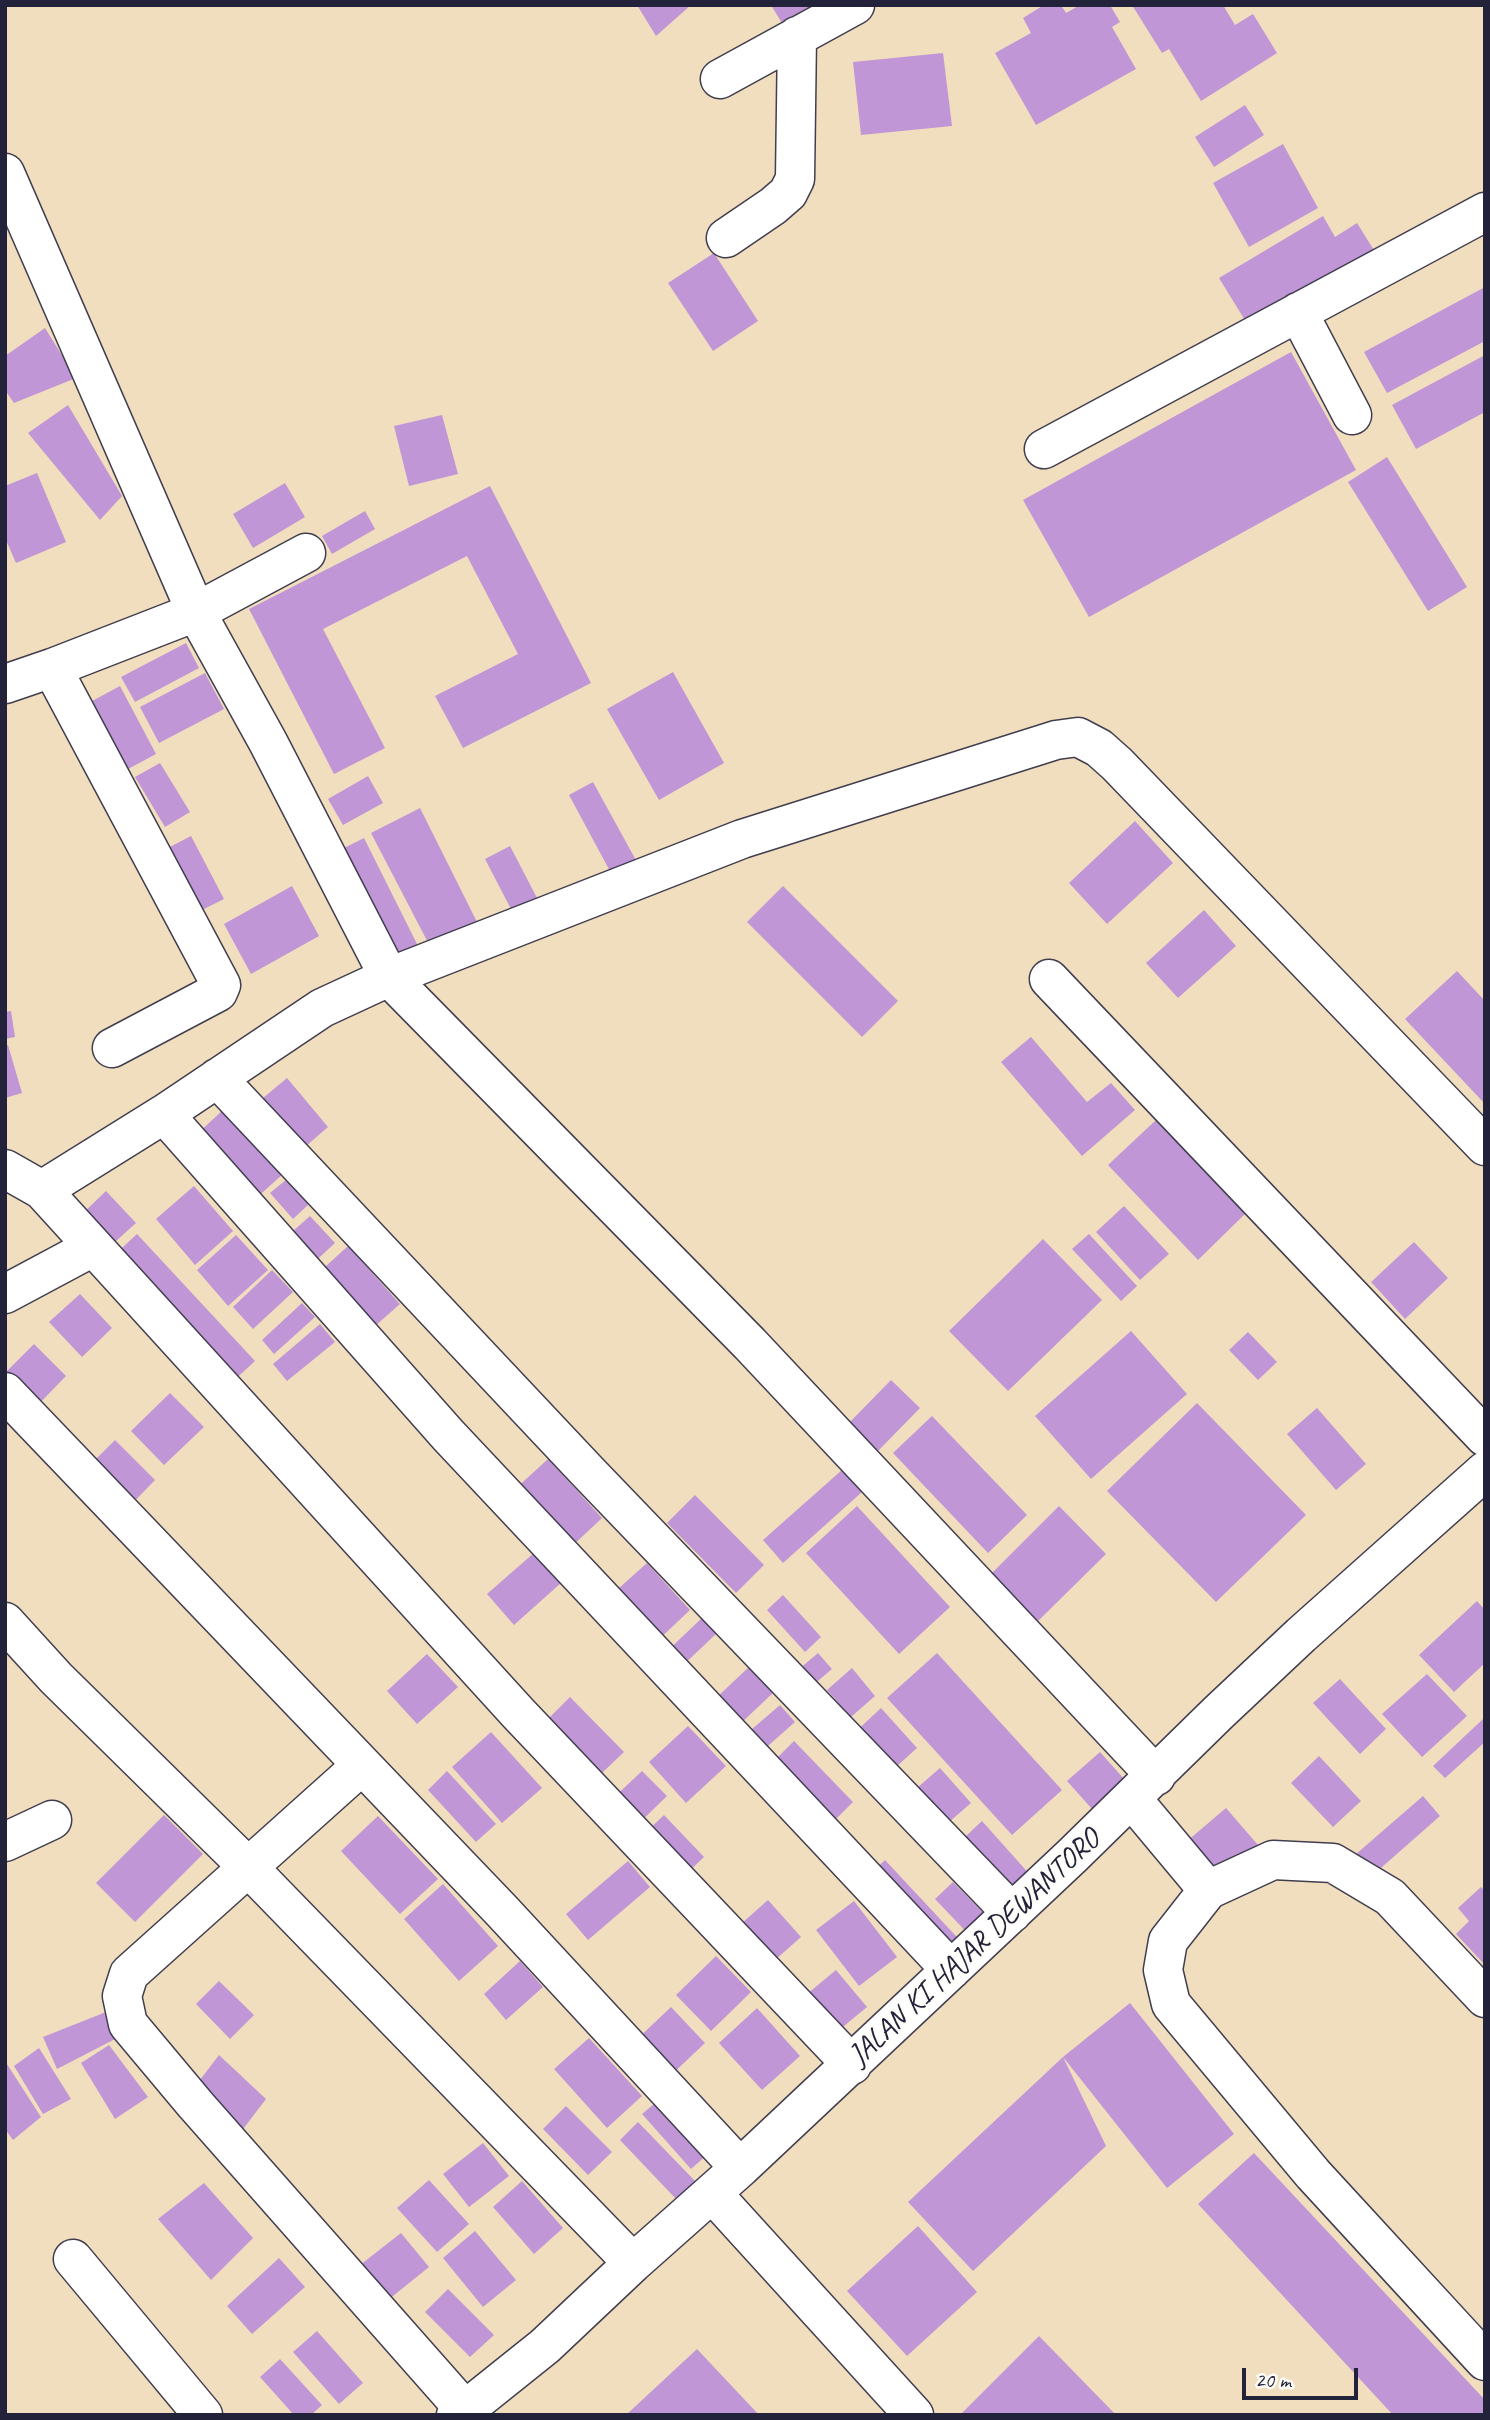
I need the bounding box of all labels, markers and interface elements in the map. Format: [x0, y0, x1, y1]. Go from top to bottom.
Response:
street label: JALAN KI HAJAR DEWANTORO [842, 1822, 1108, 2074]
scale bar [1245, 2354, 1360, 2398]
text: 20 m [1255, 2367, 1291, 2393]

